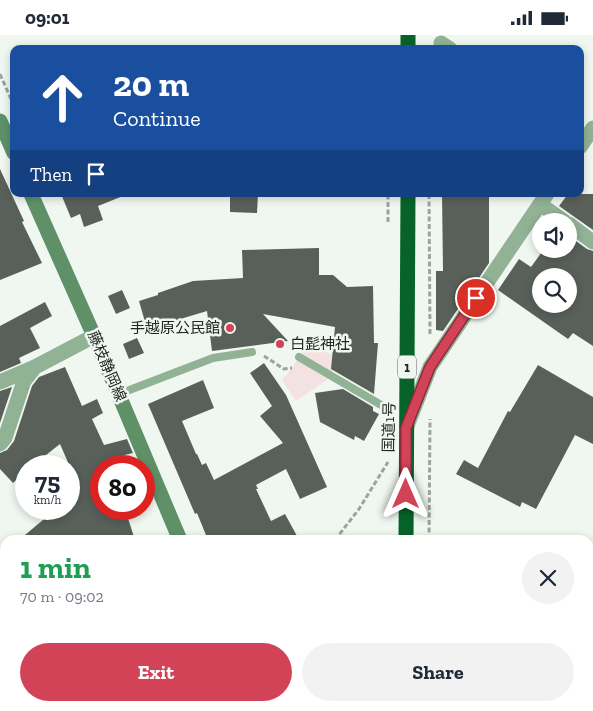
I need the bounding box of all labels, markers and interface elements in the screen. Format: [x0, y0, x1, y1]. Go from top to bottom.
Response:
text: 09:01 [25, 6, 69, 29]
text: 20 m [113, 63, 189, 105]
icon: ahead [30, 65, 95, 130]
text: Continue [113, 105, 201, 132]
icon: arrive [82, 160, 110, 188]
text: Then [30, 163, 72, 186]
map controls [532, 213, 577, 313]
button: sound [532, 213, 577, 258]
button: search [532, 268, 577, 313]
pin [455, 277, 497, 319]
icon: arrive [462, 284, 490, 312]
place label: 手越原公民館 [130, 319, 220, 337]
marker: 手越原公民館 [224, 322, 236, 334]
street label: 藤枝静岡線 [84, 328, 130, 404]
place label: 白髭神社 [290, 335, 350, 353]
marker: 白髭神社 [274, 338, 286, 350]
road number: 1 [398, 356, 416, 379]
street label: 国道1号 [380, 401, 398, 453]
speed limit sign: 80 [90, 455, 155, 520]
text: 75 [35, 466, 60, 496]
position arrow [379, 467, 431, 519]
text: km/h [34, 493, 61, 507]
text: 1 min [20, 550, 91, 586]
button: close [522, 552, 574, 604]
text: 70 m · 09:02 [20, 587, 104, 606]
button: Exit [20, 643, 292, 701]
button: Share [302, 643, 574, 701]

